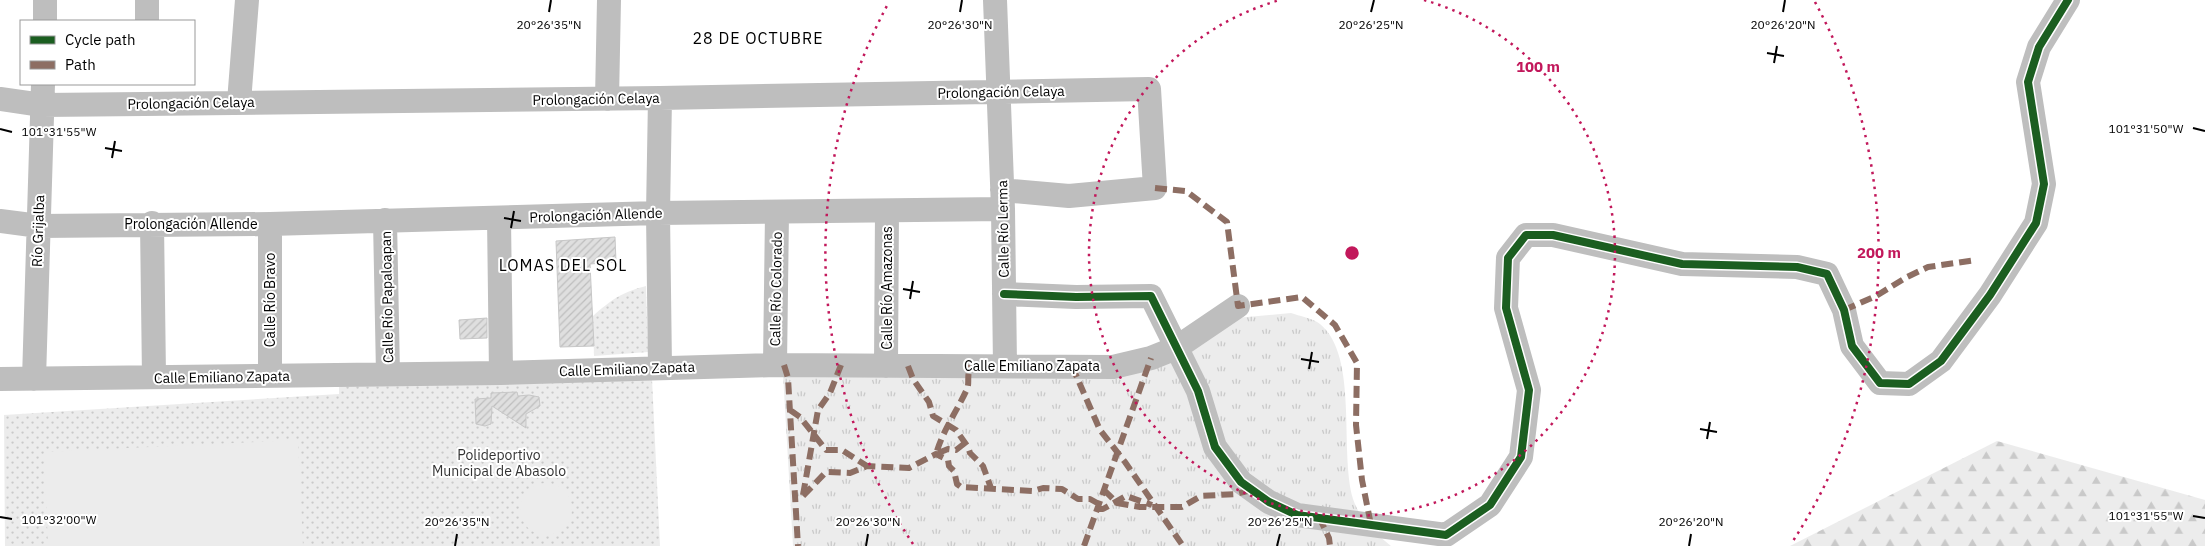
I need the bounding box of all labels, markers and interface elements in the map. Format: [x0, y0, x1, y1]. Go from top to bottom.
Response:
text: 20°26'35"N [516, 17, 582, 32]
text: 20°26'30"N [927, 17, 993, 32]
text: 20°26'25"N [1338, 17, 1404, 32]
text: 20°26'20"N [1750, 17, 1816, 32]
legend [20, 20, 195, 85]
district label: 28 DE OCTUBRE [692, 28, 824, 48]
text: Cycle path [65, 30, 136, 49]
text: Path [65, 55, 96, 74]
text: 100 m [1516, 57, 1560, 76]
street label: Prolongación Celaya [937, 82, 1065, 102]
street label: Prolongación Celaya [532, 89, 660, 109]
street label: Prolongación Celaya [127, 93, 255, 113]
text: 101°31'50"W [2109, 121, 2184, 136]
text: 101°31'55"W [22, 124, 97, 139]
street label: Calle Río Lerma [993, 179, 1013, 278]
street label: Río Grijalba [28, 194, 48, 267]
street label: Prolongación Allende [529, 204, 663, 226]
street label: Prolongación Allende [124, 215, 258, 233]
street label: Calle Río Amazonas [878, 226, 896, 350]
street label: Calle Río Papaloapan [377, 231, 397, 363]
street label: Calle Río Colorado [766, 231, 786, 347]
text: 200 m [1857, 243, 1901, 262]
centre of rings [1343, 244, 1361, 262]
street label: Calle Río Bravo [261, 253, 279, 347]
district label: LOMAS DEL SOL [499, 255, 627, 275]
street label: Calle Emiliano Zapata [964, 357, 1101, 375]
street label: Calle Emiliano Zapata [559, 358, 696, 380]
street label: Calle Emiliano Zapata [154, 367, 291, 387]
park label: Polideportivo Municipal de Abasolo [432, 446, 566, 480]
text: 101°31'55"W [2109, 508, 2184, 523]
text: 101°32'00"W [22, 512, 97, 527]
text: 20°26'35"N [424, 514, 490, 529]
text: 20°26'30"N [835, 514, 901, 529]
text: 20°26'25"N [1247, 514, 1313, 529]
text: 20°26'20"N [1658, 514, 1724, 529]

